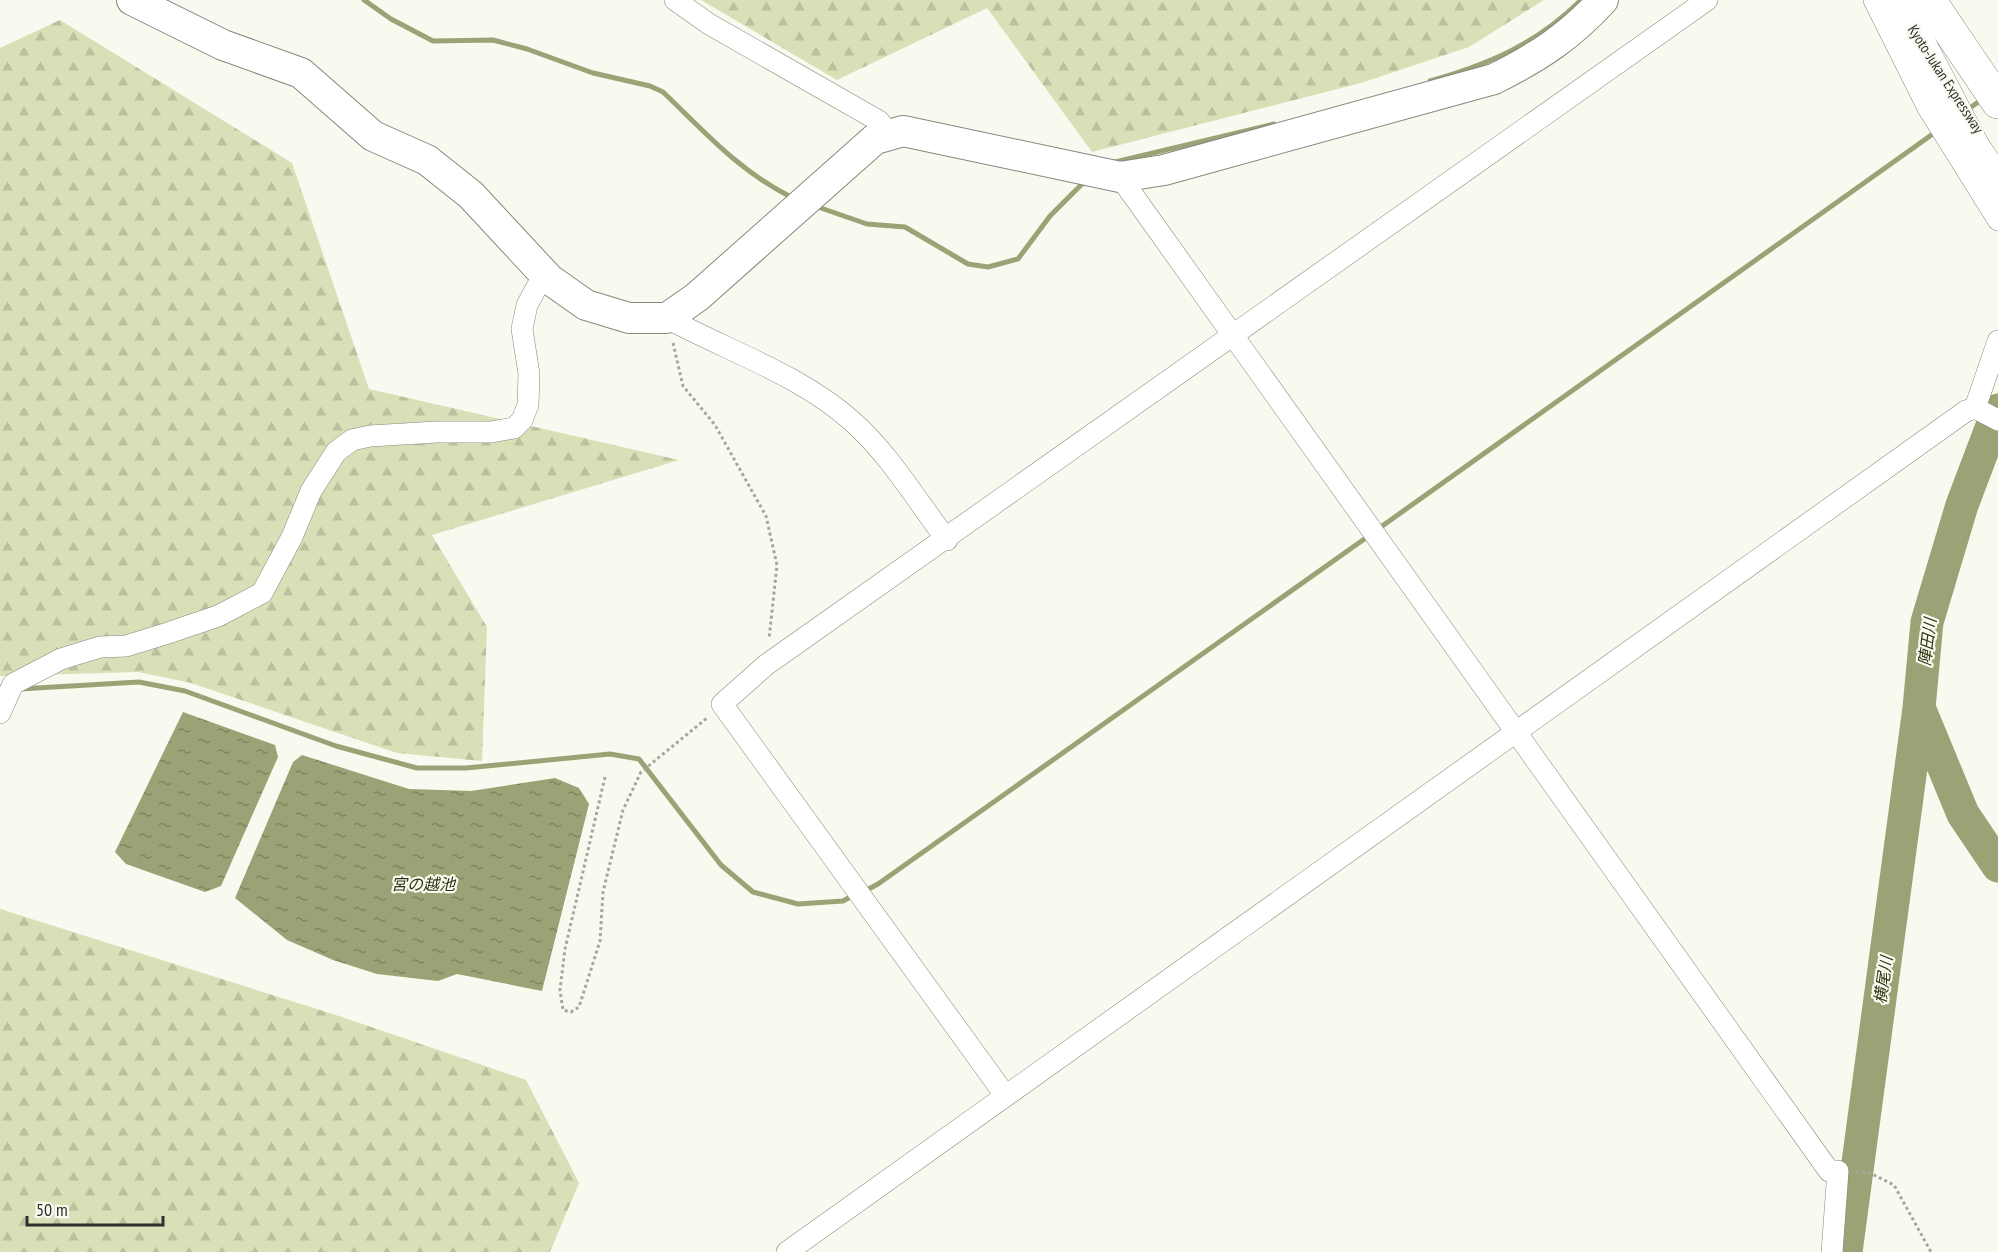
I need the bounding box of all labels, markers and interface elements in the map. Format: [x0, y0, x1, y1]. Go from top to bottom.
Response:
street label: Kyoto-Jukan Expressway [1904, 21, 1988, 137]
water label: 陣田川 [1914, 615, 1940, 667]
water label: 宮の越池 [391, 874, 457, 894]
water label: 横尾川 [1870, 953, 1897, 1005]
scale bar [27, 1189, 164, 1227]
text: 50 m [36, 1198, 68, 1221]

